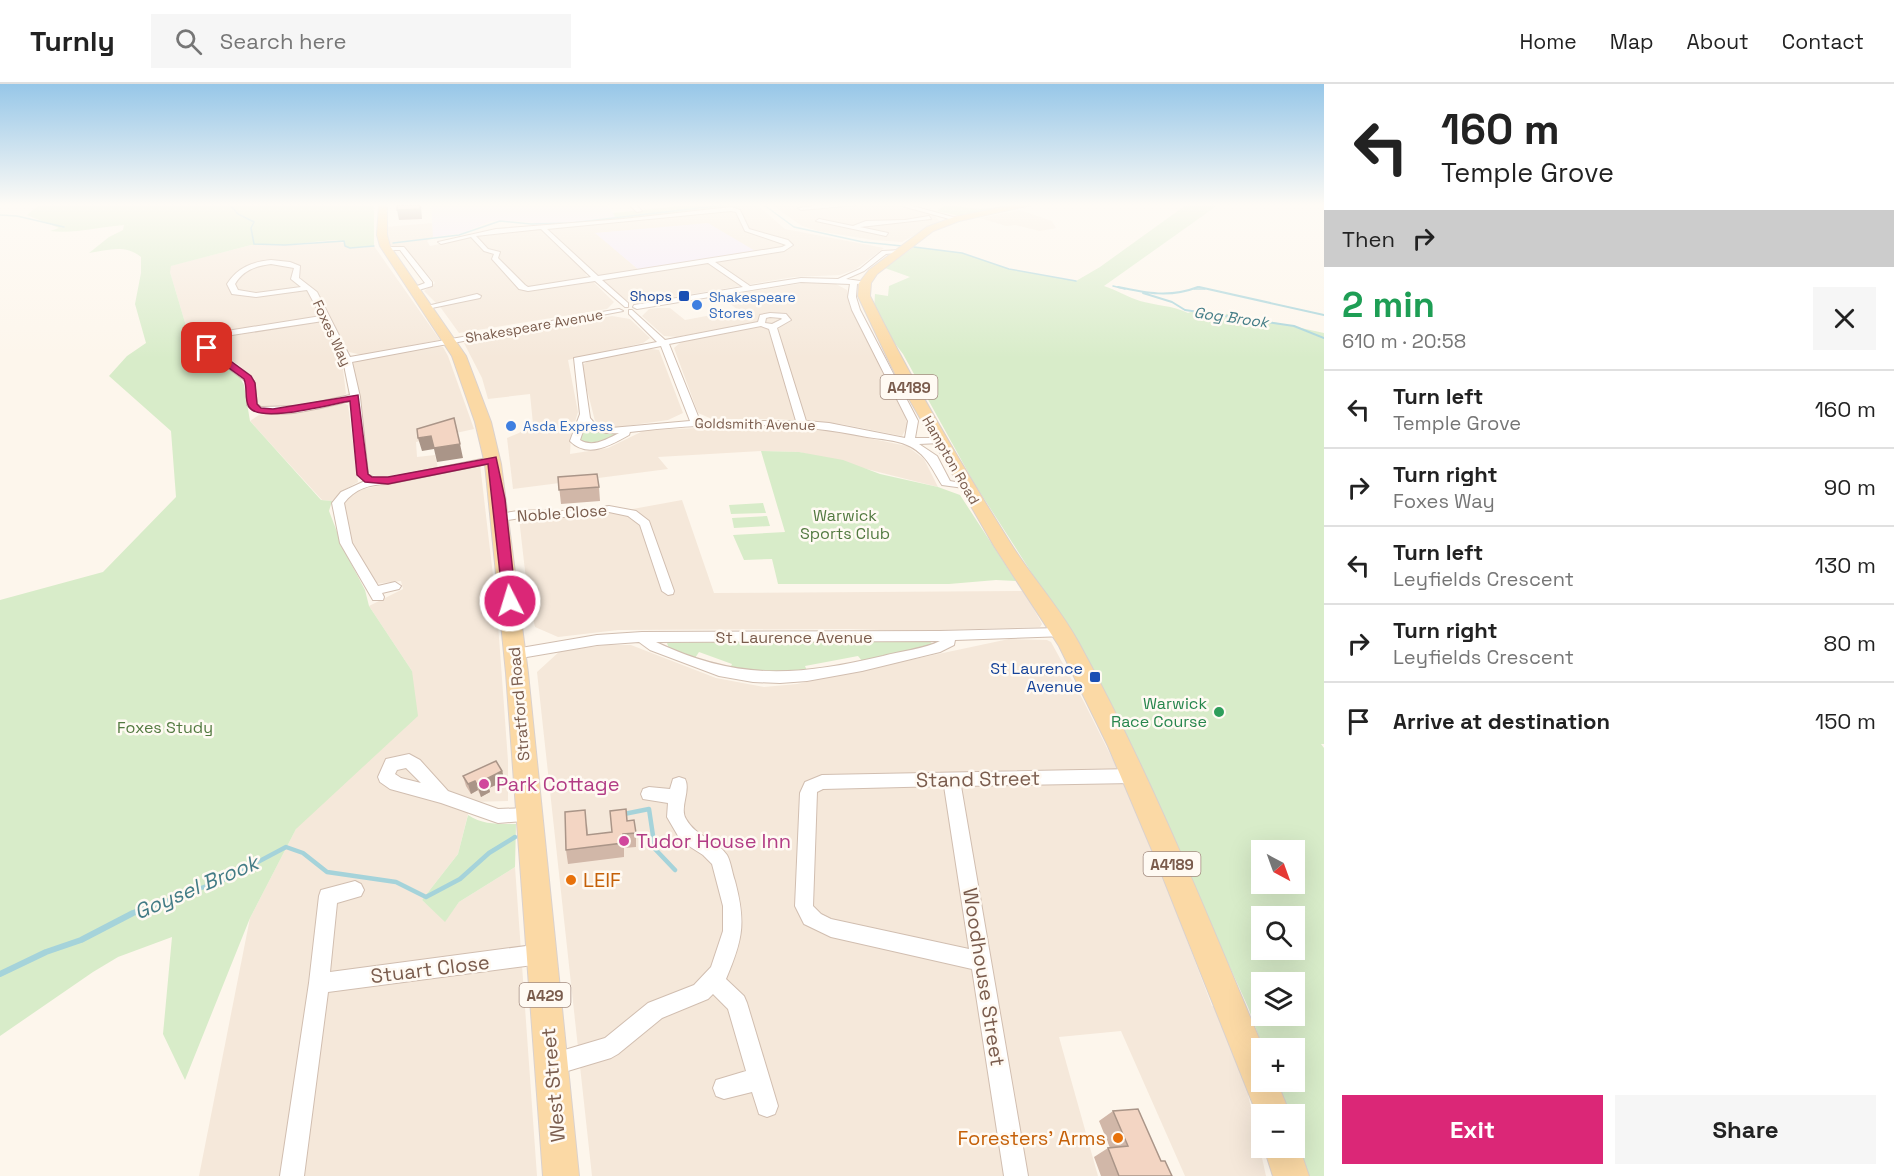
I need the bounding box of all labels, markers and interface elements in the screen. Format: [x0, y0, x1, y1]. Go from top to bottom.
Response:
search box [151, 14, 571, 68]
text: Turnly [30, 23, 115, 59]
icon: search [172, 25, 205, 58]
text: Search here [220, 27, 347, 55]
text: Home [1519, 28, 1577, 55]
text: Map [1610, 28, 1654, 55]
text: About [1687, 28, 1749, 55]
text: Contact [1782, 28, 1864, 55]
text: 160 m [1441, 103, 1560, 156]
icon: left [1342, 108, 1420, 186]
text: Temple Grove [1441, 155, 1614, 190]
icon: right [1407, 222, 1440, 255]
text: Then [1342, 225, 1395, 253]
text: 2 min [1342, 282, 1435, 328]
place label: Shops [630, 287, 672, 305]
button: close [1813, 287, 1876, 350]
place label: Shakespeare Stores [709, 288, 796, 322]
marker: Shops [677, 289, 691, 303]
street label: Foxes Way [309, 297, 355, 369]
marker: Shakespeare Stores [690, 298, 704, 312]
water label: Gog Brook [1193, 302, 1271, 332]
street label: Shakespeare Avenue [464, 305, 604, 347]
pin [181, 322, 232, 373]
text: 610 m · 20:58 [1342, 328, 1466, 354]
icon: arrive [190, 331, 223, 364]
road number: A4189 [880, 375, 938, 399]
text: Turn left [1393, 382, 1483, 410]
icon: left [1342, 393, 1375, 426]
text: 160 m [1815, 395, 1876, 423]
text: Temple Grove [1393, 410, 1521, 436]
street label: Hampton Road [918, 412, 984, 508]
street label: Goldsmith Avenue [694, 414, 816, 434]
place label: Asda Express [523, 417, 613, 435]
marker: Asda Express [504, 419, 518, 433]
text: Turn right [1393, 460, 1498, 488]
icon: right [1342, 471, 1375, 504]
text: 90 m [1824, 473, 1876, 501]
text: Foxes Way [1393, 488, 1495, 514]
street label: Noble Close [516, 499, 608, 527]
park label: Warwick Sports Club [800, 505, 890, 544]
text: Turn left [1393, 538, 1483, 566]
icon: left [1342, 549, 1375, 582]
text: 130 m [1815, 551, 1876, 579]
text: Leyfields Crescent [1393, 566, 1574, 592]
position arrow [478, 569, 542, 633]
text: Turn right [1393, 616, 1498, 644]
street label: St. Laurence Avenue [716, 627, 872, 648]
icon: right [1342, 627, 1375, 660]
text: 80 m [1824, 629, 1876, 657]
text: Leyfields Crescent [1393, 644, 1574, 670]
street label: Stratford Road [504, 646, 534, 762]
place label: St Laurence Avenue [990, 658, 1083, 697]
marker: St Laurence Avenue [1088, 670, 1102, 684]
place label: Warwick Race Course [1111, 693, 1207, 732]
marker: Warwick Race Course [1212, 705, 1226, 719]
icon: arrive [1342, 705, 1375, 738]
text: Arrive at destination [1393, 707, 1610, 735]
text: 150 m [1815, 707, 1876, 735]
park label: Foxes Study [117, 717, 213, 738]
street label: Stand Street [916, 765, 1040, 793]
place label: Park Cottage [496, 771, 619, 797]
marker: Park Cottage [477, 777, 491, 791]
place label: Tudor House Inn [636, 828, 791, 854]
marker: Tudor House Inn [617, 834, 631, 848]
north arrow [1251, 840, 1305, 894]
map controls [1251, 840, 1305, 1158]
water label: Goysel Brook [130, 848, 265, 925]
road number: A4189 [1144, 852, 1200, 876]
place label: LEIF [583, 867, 621, 893]
marker: LEIF [564, 873, 578, 887]
street label: Woodhouse Street [957, 886, 1011, 1068]
button: search [1251, 906, 1305, 960]
street label: Stuart Close [369, 949, 491, 989]
button: layers [1251, 972, 1305, 1026]
road number: A429 [520, 983, 570, 1007]
street label: West Street [535, 1027, 571, 1143]
button: + [1251, 1038, 1305, 1092]
button: Exit [1342, 1095, 1603, 1164]
button: Share [1615, 1095, 1876, 1164]
button: − [1251, 1104, 1305, 1158]
place label: Foresters' Arms [957, 1125, 1106, 1151]
marker: Foresters' Arms [1111, 1131, 1125, 1145]

